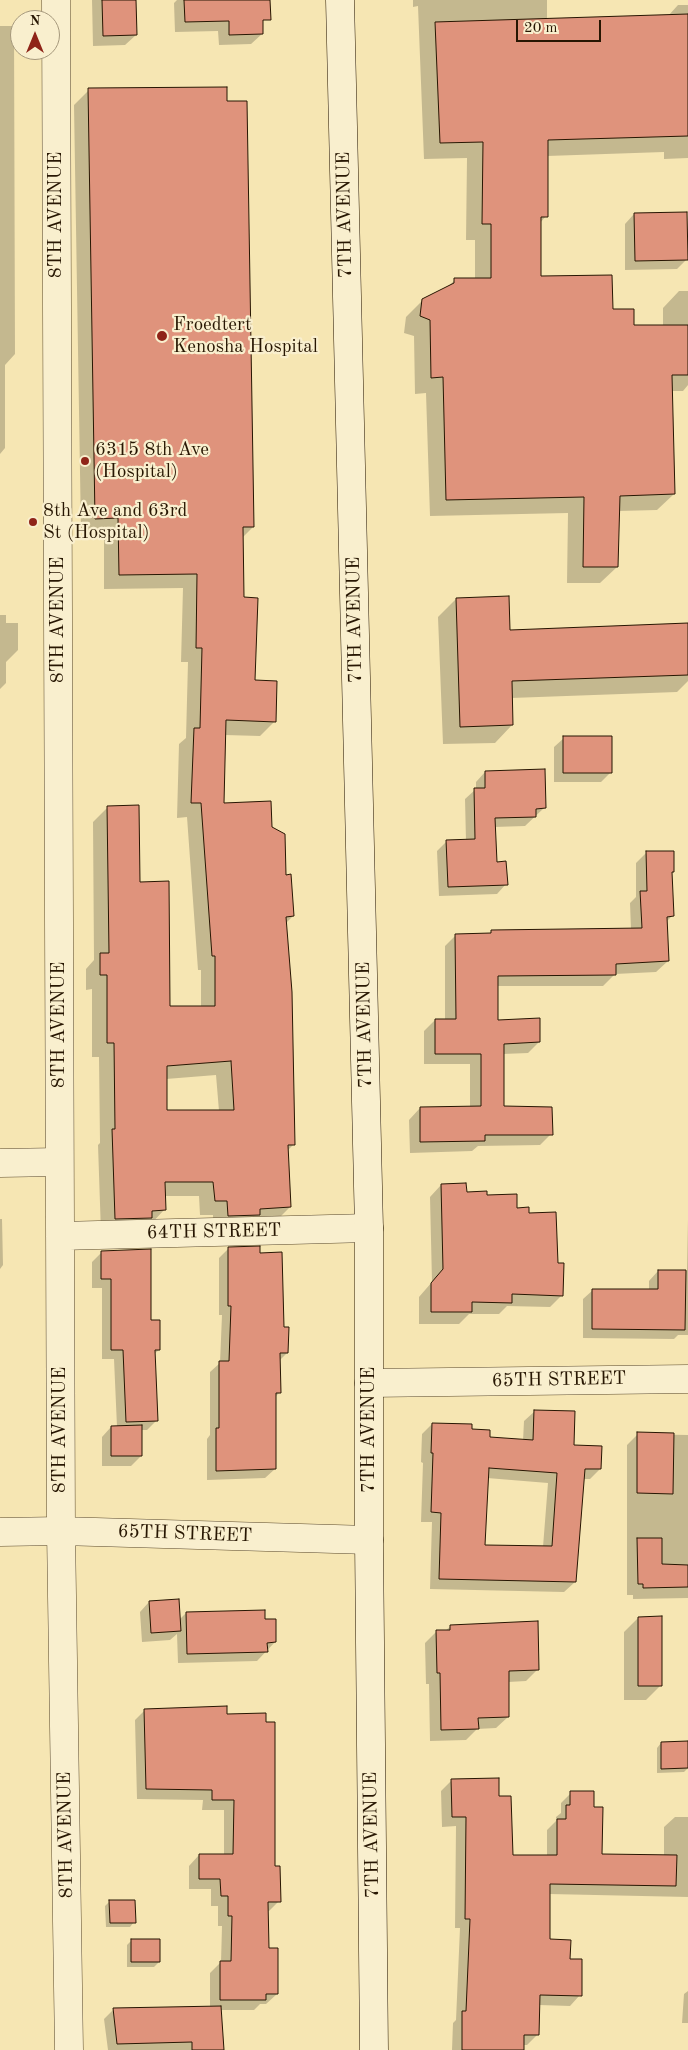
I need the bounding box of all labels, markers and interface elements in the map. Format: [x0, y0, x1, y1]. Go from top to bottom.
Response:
north arrow [10, 10, 60, 60]
scale bar [518, 10, 603, 42]
text: N [30, 14, 40, 28]
text: 20 m [524, 21, 558, 36]
street label: 8TH AVENUE [45, 152, 67, 278]
street label: 7TH AVENUE [332, 152, 358, 278]
place label: Froedtert Kenosha Hospital [173, 314, 318, 358]
marker: Froedtert Kenosha Hospital [155, 329, 169, 343]
place label: 6315 8th Ave (Hospital) [95, 439, 209, 483]
marker: 6315 8th Ave (Hospital) [79, 455, 91, 467]
place label: 8th Ave and 63rd St (Hospital) [43, 500, 187, 544]
marker: 8th Ave and 63rd St (Hospital) [27, 516, 39, 528]
street label: 8TH AVENUE [47, 557, 69, 683]
street label: 7TH AVENUE [342, 557, 368, 683]
street label: 8TH AVENUE [48, 962, 70, 1088]
street label: 7TH AVENUE [352, 962, 378, 1088]
street label: 64TH STREET [146, 1219, 282, 1245]
street label: 8TH AVENUE [49, 1367, 71, 1493]
street label: 7TH AVENUE [358, 1367, 380, 1493]
street label: 65TH STREET [491, 1367, 627, 1393]
street label: 65TH STREET [117, 1520, 253, 1548]
street label: 8TH AVENUE [53, 1772, 79, 1898]
street label: 7TH AVENUE [359, 1772, 385, 1898]

